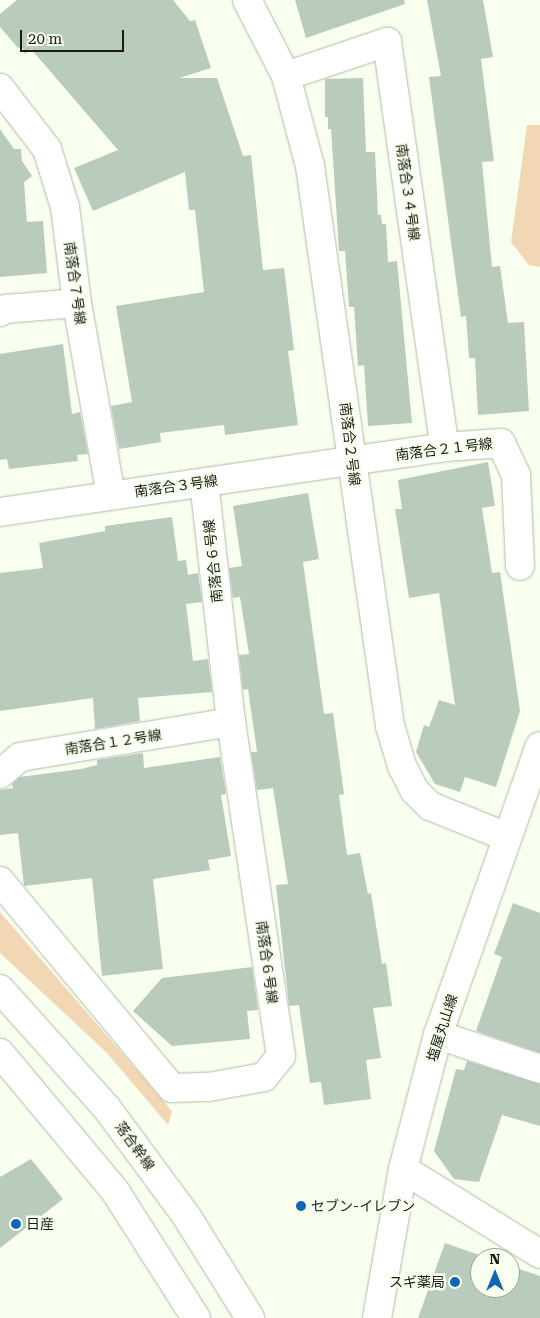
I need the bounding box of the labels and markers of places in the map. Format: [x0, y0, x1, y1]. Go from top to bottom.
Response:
place label: セブン-イレブン [311, 1198, 415, 1214]
marker: セブン-イレブン [295, 1200, 307, 1212]
place label: 日産 [26, 1216, 54, 1232]
marker: 日産 [10, 1218, 22, 1230]
place label: スギ薬局 [389, 1274, 445, 1290]
marker: スギ薬局 [449, 1276, 461, 1288]

